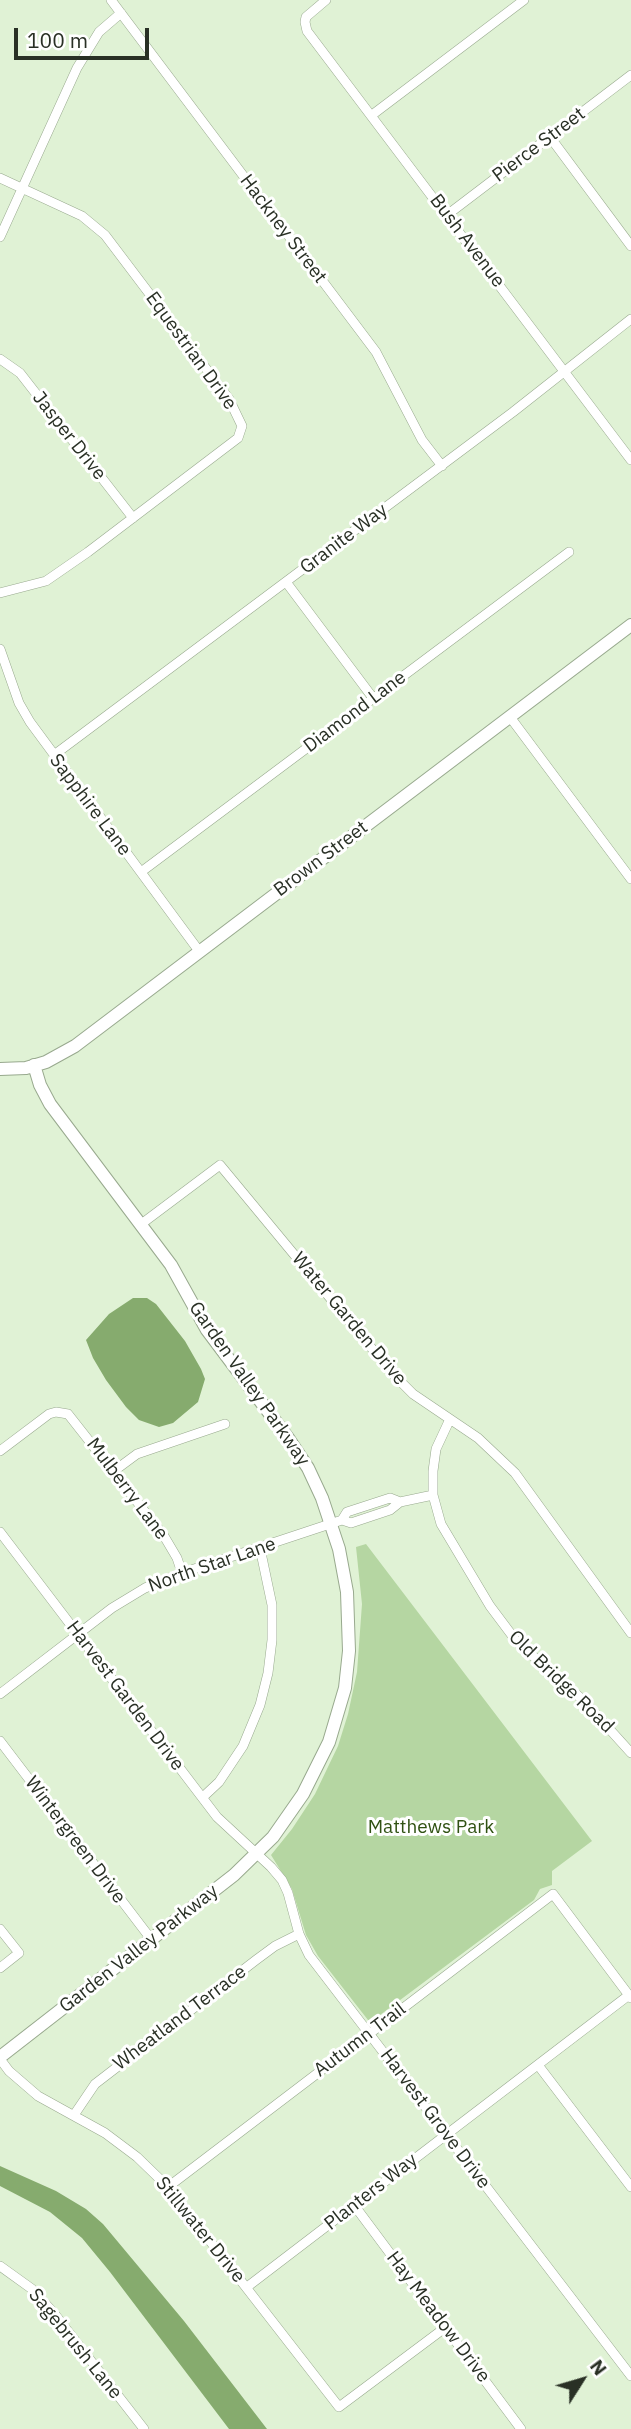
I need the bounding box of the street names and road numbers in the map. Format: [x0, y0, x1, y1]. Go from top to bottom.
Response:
street label: Pierce Street [488, 103, 590, 187]
street label: Hackney Street [235, 170, 331, 288]
street label: Bush Avenue [424, 190, 510, 292]
street label: Equestrian Drive [141, 288, 241, 414]
street label: Jasper Drive [27, 387, 111, 485]
street label: Granite Way [296, 499, 392, 579]
street label: Diamond Lane [299, 666, 411, 758]
street label: Sapphire Lane [44, 750, 136, 860]
street label: Brown Street [269, 816, 373, 902]
street label: Water Garden Drive [287, 1248, 411, 1390]
street label: Garden Valley Parkway [184, 1298, 314, 1470]
street label: Mulberry Lane [81, 1433, 173, 1545]
street label: North Star Lane [145, 1533, 279, 1597]
street label: Harvest Garden Drive [61, 1617, 189, 1775]
street label: Old Bridge Road [504, 1626, 618, 1738]
street label: Wintergreen Drive [20, 1772, 130, 1908]
street label: Garden Valley Parkway [55, 1880, 223, 2018]
street label: Wheatland Terrace [109, 1961, 251, 2075]
street label: Autumn Trail [310, 1998, 410, 2082]
street label: Harvest Grove Drive [375, 2044, 495, 2194]
street label: Planters Way [320, 2149, 422, 2235]
street label: Stillwater Drive [150, 2172, 250, 2288]
street label: Hay Meadow Drive [381, 2247, 495, 2387]
street label: Sagebrush Lane [23, 2284, 127, 2404]

